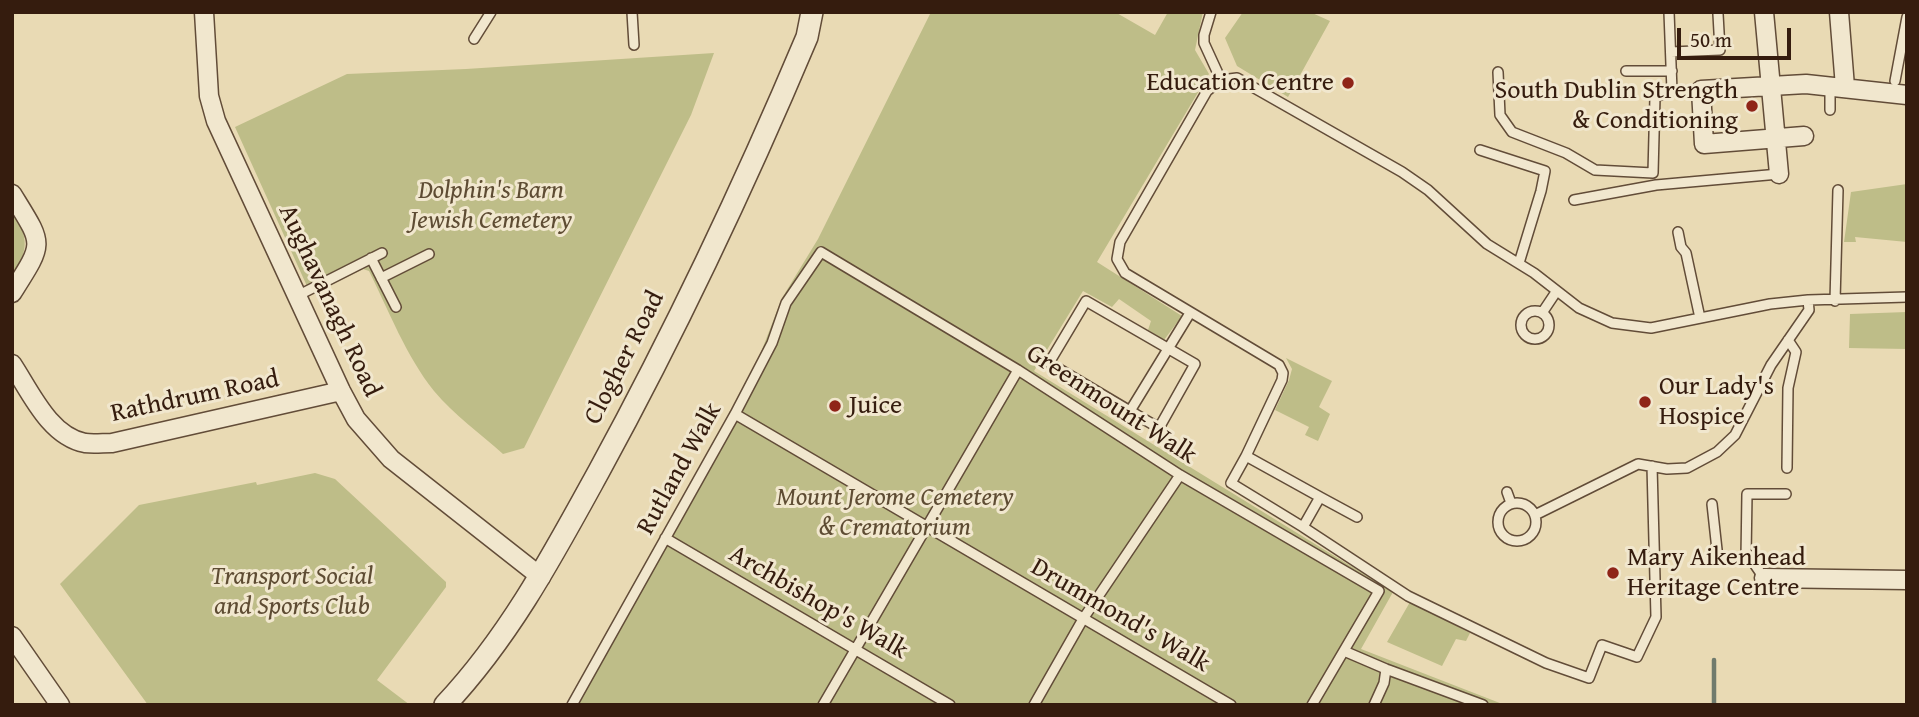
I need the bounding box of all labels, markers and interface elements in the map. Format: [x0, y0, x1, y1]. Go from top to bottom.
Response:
scale bar [1681, 14, 1795, 58]
text: 50 m [1690, 24, 1732, 55]
place label: Education Centre [1146, 67, 1334, 99]
marker: Education Centre [1340, 75, 1356, 91]
place label: South Dublin Strength & Conditioning [1495, 75, 1738, 136]
marker: South Dublin Strength & Conditioning [1744, 98, 1760, 114]
park label: Dolphin's Barn Jewish Cemetery [410, 175, 572, 236]
street label: Aughavanagh Road [271, 200, 387, 402]
street label: Clogher Road [578, 286, 672, 430]
street label: Greenmount Walk [1020, 338, 1202, 472]
street label: Rathdrum Road [108, 364, 282, 430]
place label: Our Lady's Hospice [1659, 371, 1774, 432]
place label: Juice [849, 390, 902, 422]
marker: Our Lady's Hospice [1637, 394, 1653, 410]
street label: Rutland Walk [631, 398, 729, 540]
marker: Juice [827, 398, 843, 414]
park label: Mount Jerome Cemetery & Crematorium [776, 482, 1014, 544]
street label: Archbishop's Walk [723, 539, 913, 667]
place label: Mary Aikenhead Heritage Centre [1627, 542, 1806, 604]
street label: Drummond's Walk [1025, 552, 1215, 680]
park label: Transport Social and Sports Club [211, 561, 373, 622]
marker: Mary Aikenhead Heritage Centre [1605, 565, 1621, 581]

